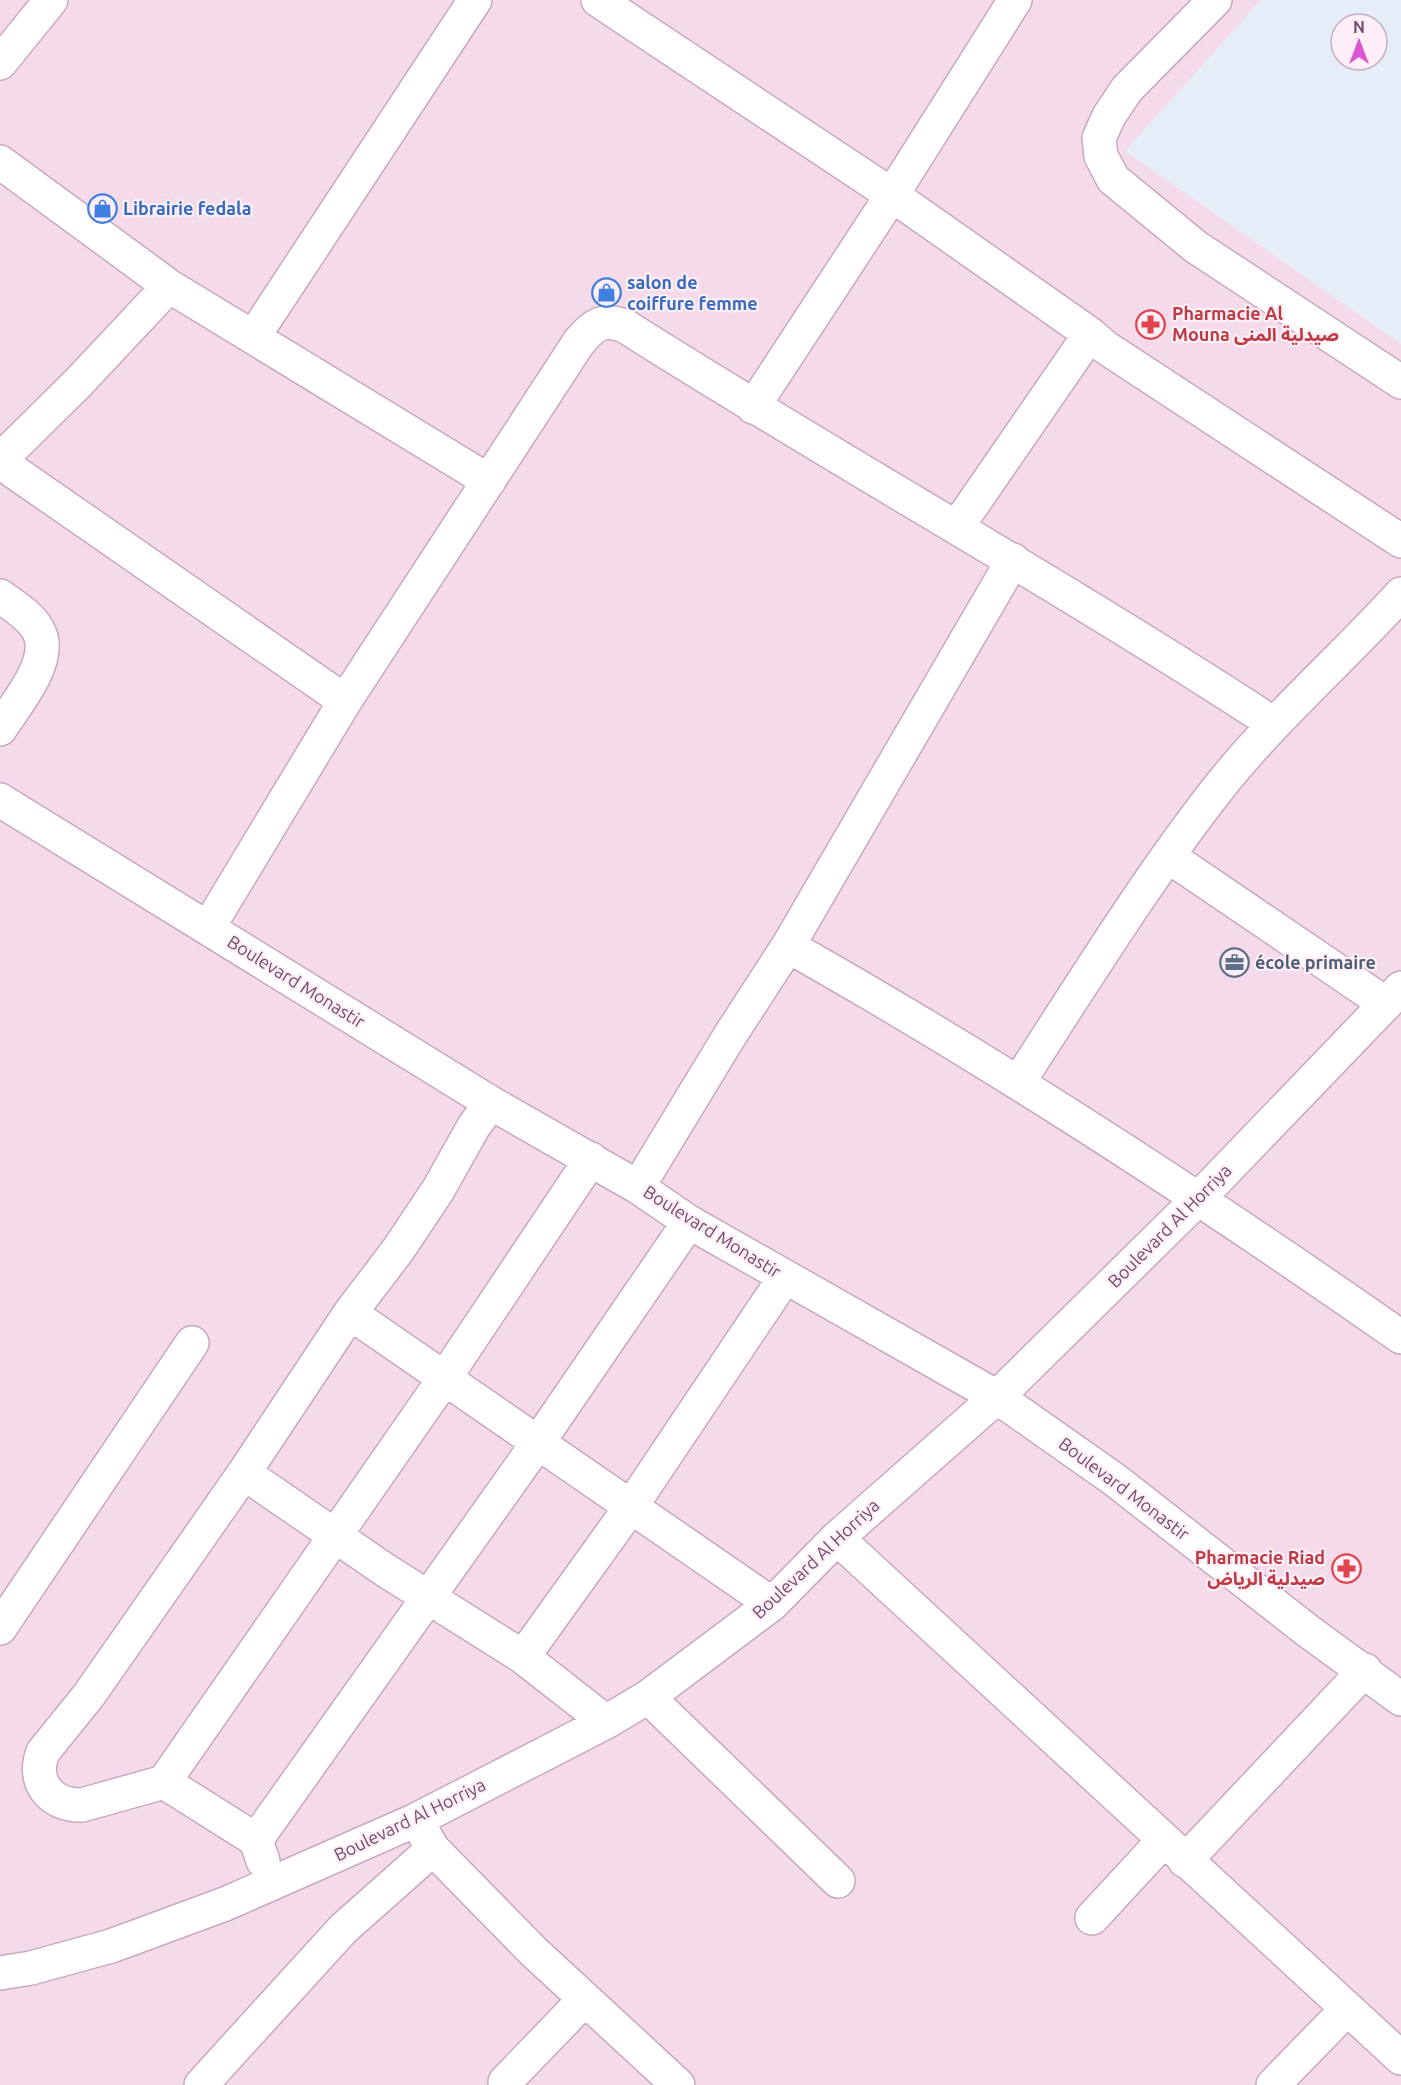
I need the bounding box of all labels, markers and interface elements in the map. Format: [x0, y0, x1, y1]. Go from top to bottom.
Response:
north arrow [1329, 12, 1389, 72]
text: N [1353, 18, 1365, 36]
shop icon: Librairie fedala [86, 193, 118, 225]
place label: Librairie fedala [123, 198, 251, 218]
place label: salon de coiffure femme [627, 272, 758, 313]
shop icon: salon de coiffure femme [590, 277, 622, 309]
place label: Pharmacie Al Mouna صيدلية المنى [1172, 303, 1339, 345]
pharmacy icon: Pharmacie Al Mouna صيدلية المنى [1135, 308, 1167, 340]
street label: Boulevard Monastir [224, 931, 369, 1032]
office icon: école primaire [1218, 947, 1250, 979]
place label: école primaire [1255, 952, 1376, 972]
street label: Boulevard Al Horriya [1104, 1160, 1235, 1291]
street label: Boulevard Monastir [640, 1181, 785, 1282]
street label: Boulevard Monastir [1055, 1433, 1194, 1544]
street label: Boulevard Al Horriya [748, 1494, 883, 1622]
place label: Pharmacie Riad صيدلية الرياض [1195, 1547, 1325, 1590]
pharmacy icon: Pharmacie Riad صيدلية الرياض [1330, 1552, 1362, 1584]
street label: Boulevard Al Horriya [331, 1774, 488, 1864]

